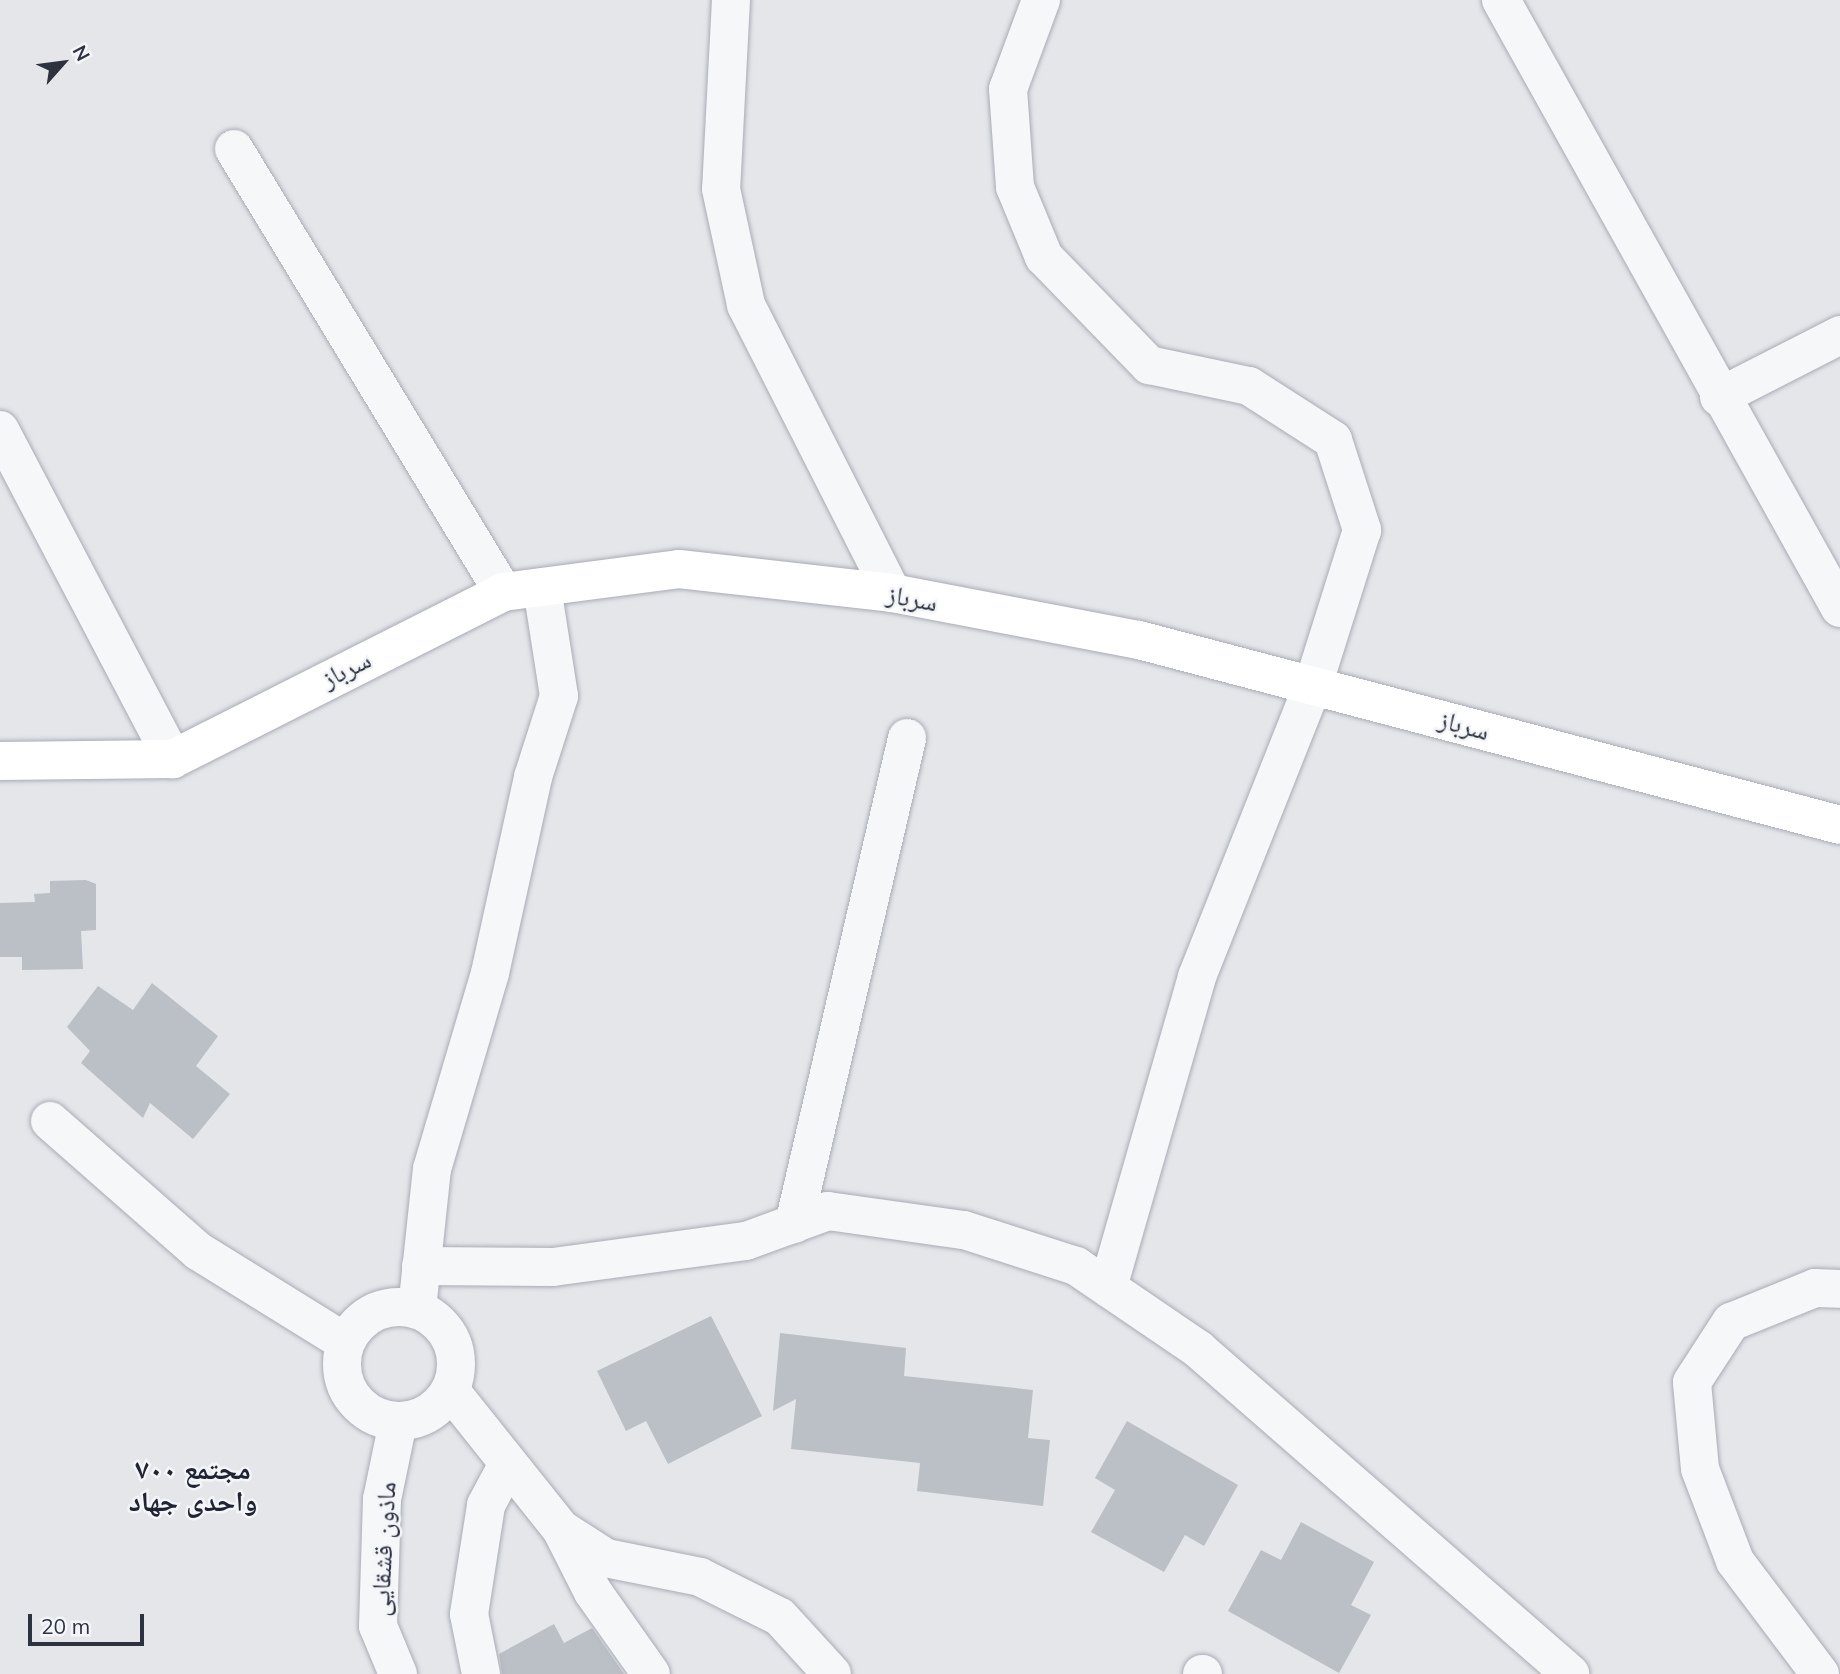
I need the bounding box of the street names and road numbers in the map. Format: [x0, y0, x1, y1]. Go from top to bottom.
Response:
street label: سرباز [884, 578, 940, 618]
street label: سرباز [316, 643, 376, 695]
street label: سرباز [1435, 703, 1493, 747]
street label: ماذون قشقایی [364, 1481, 402, 1617]

